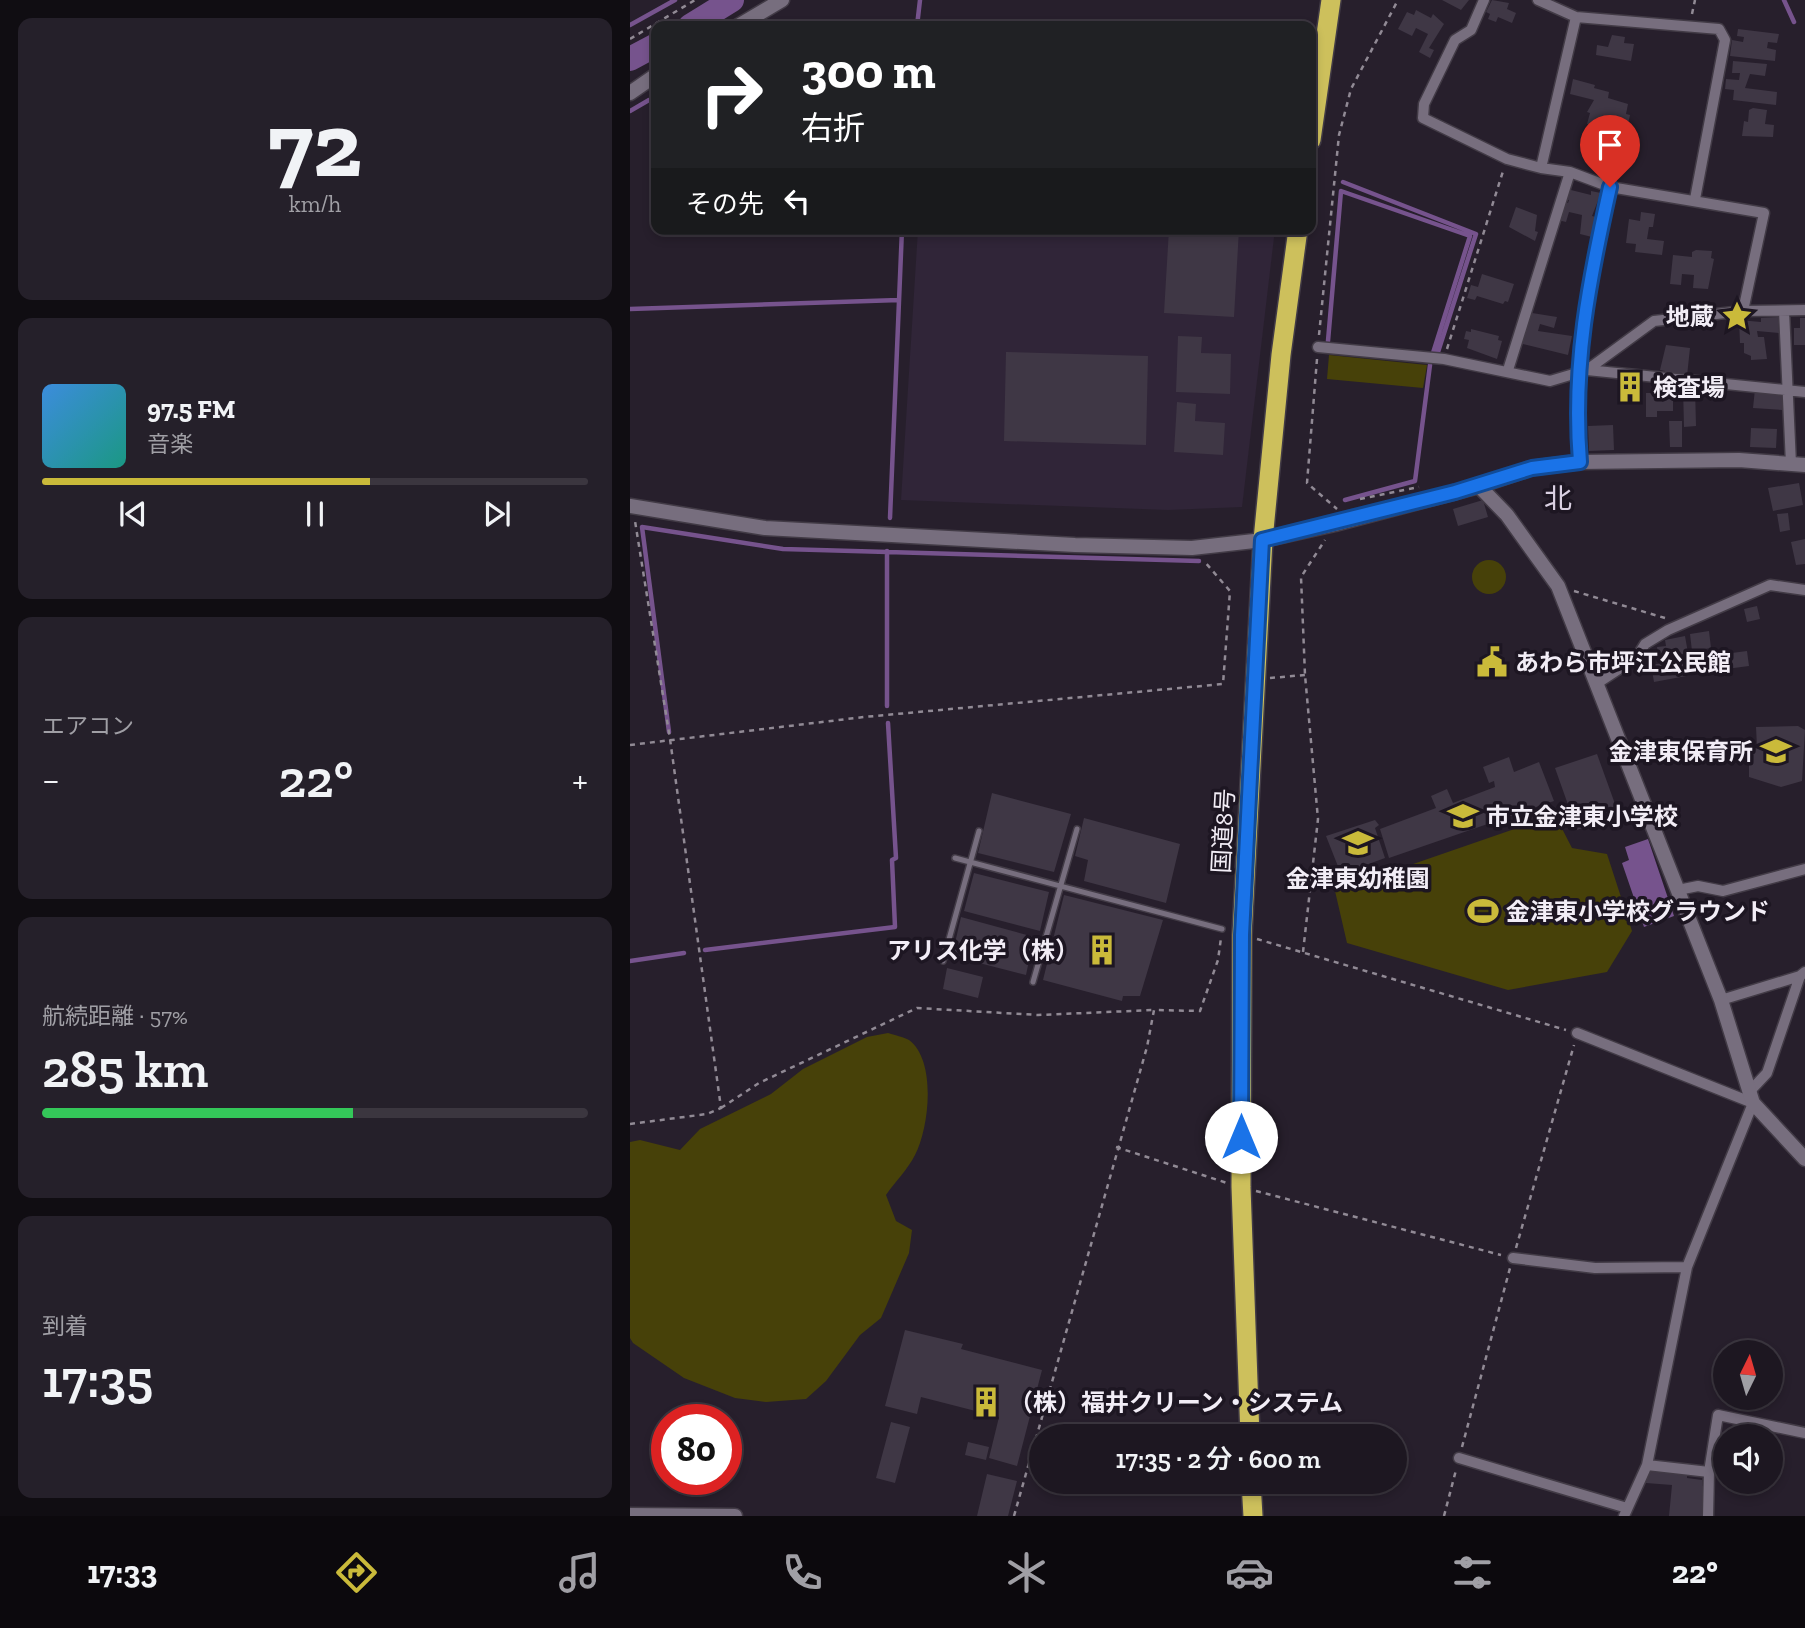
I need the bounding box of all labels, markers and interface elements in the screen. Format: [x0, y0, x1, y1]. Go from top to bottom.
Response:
text: 300 m [801, 42, 936, 101]
icon: right [686, 49, 777, 140]
text: 72 [268, 90, 362, 199]
text: 右折 [801, 109, 865, 147]
pin [1580, 115, 1640, 187]
icon: arrive [1591, 126, 1629, 164]
icon: left [778, 182, 816, 220]
text: その先 [686, 188, 764, 220]
text: km/h [289, 190, 341, 218]
place icon: 地蔵 [1720, 299, 1754, 333]
place label: 地蔵 [1666, 302, 1714, 331]
building icon: 検査場 [1613, 370, 1647, 404]
place label: 検査場 [1653, 373, 1725, 402]
text: 97.5 FM [147, 393, 235, 425]
text: 音楽 [147, 430, 193, 458]
district label: 北 [1544, 482, 1572, 515]
icon: previous [114, 495, 152, 533]
icon: pause [296, 495, 334, 533]
icon: next [478, 495, 516, 533]
public building icon: あわら市坪江公民館 [1475, 645, 1509, 679]
place label: あわら市坪江公民館 [1515, 648, 1731, 677]
text: エアコン [42, 712, 134, 740]
school or university icon: 金津東保育所 [1759, 734, 1793, 768]
place label: 金津東保育所 [1609, 737, 1753, 766]
text: 22° [279, 748, 353, 810]
text: − [42, 757, 60, 803]
text: + [572, 757, 588, 803]
street label: 国道8号 [1206, 788, 1240, 874]
school or university icon: 市立金津東小学校 [1446, 799, 1480, 833]
place label: 市立金津東小学校 [1486, 802, 1678, 831]
school or university icon: 金津東幼稚園 [1341, 826, 1375, 860]
place label: 金津東幼稚園 [1286, 864, 1430, 893]
sports icon: 金津東小学校グラウンド [1466, 894, 1500, 928]
place label: 金津東小学校グラウンド [1506, 897, 1770, 926]
building icon: アリス化学（株） [1085, 933, 1119, 967]
place label: アリス化学（株） [887, 936, 1079, 965]
text: 航続距離 · 57% [42, 1002, 188, 1030]
text: 285 km [42, 1038, 208, 1100]
position arrow [1204, 1100, 1278, 1174]
text: 到着 [42, 1312, 88, 1340]
north arrow [1713, 1340, 1783, 1410]
map controls [1713, 1340, 1783, 1494]
text: 17:35 [42, 1348, 153, 1410]
building icon: （株）福井クリーン・システム [969, 1385, 1003, 1419]
place label: （株）福井クリーン・システム [1009, 1388, 1343, 1417]
speed limit sign: 80 [651, 1404, 742, 1495]
button: sound [1713, 1424, 1783, 1494]
text: 17:35 · 2 分 · 600 m [1115, 1443, 1321, 1475]
icon: directions [332, 1548, 381, 1597]
icon: music [555, 1548, 604, 1597]
icon: phone [778, 1548, 827, 1597]
icon: climate [1002, 1548, 1051, 1597]
icon: car [1225, 1548, 1274, 1597]
icon: filters [1448, 1548, 1497, 1597]
text: 17:33 [87, 1553, 157, 1591]
text: 22° [1672, 1553, 1718, 1591]

